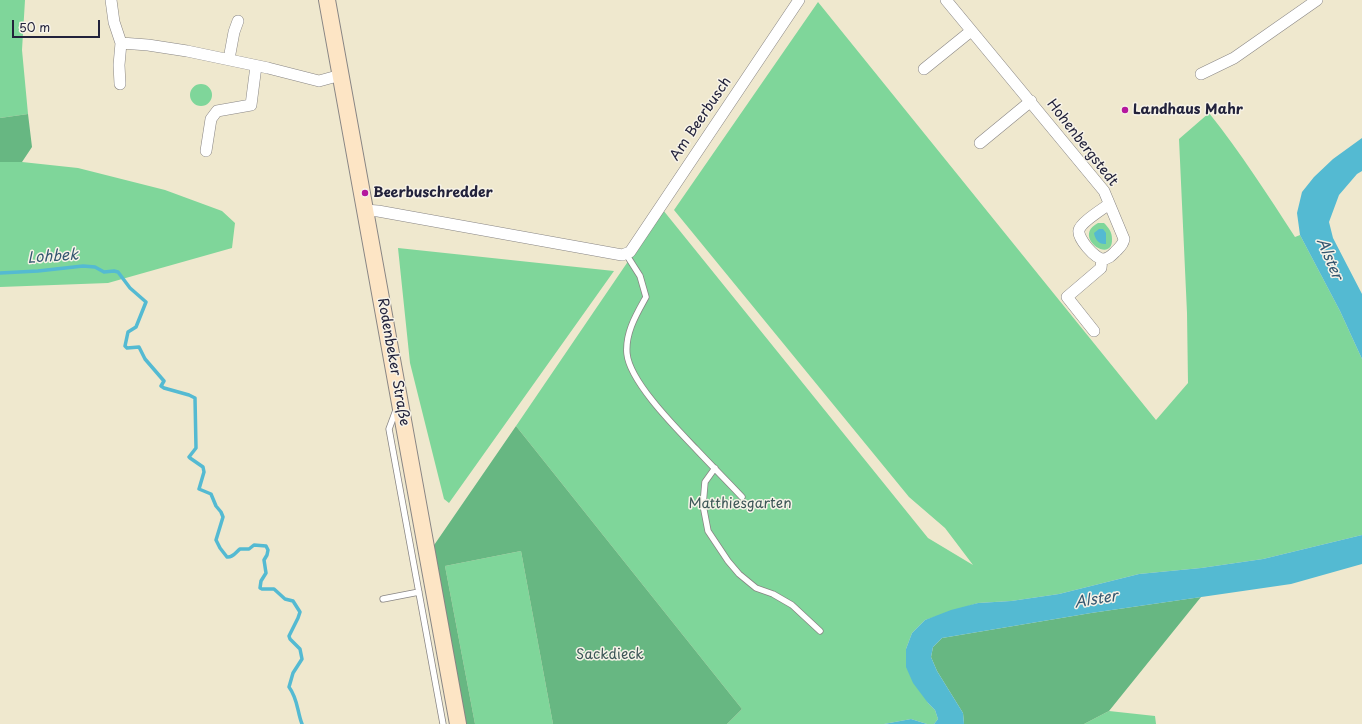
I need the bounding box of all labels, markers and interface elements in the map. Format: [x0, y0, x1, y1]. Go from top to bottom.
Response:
scale bar [14, 12, 102, 38]
text: 50 m [19, 18, 50, 36]
street label: Am Beerbusch [667, 74, 735, 164]
street label: Hohenbergstedt [1043, 96, 1121, 190]
place label: Landhaus Mahr [1133, 102, 1243, 118]
marker: Landhaus Mahr [1120, 105, 1130, 115]
place label: Beerbuschredder [373, 185, 493, 201]
marker: Beerbuschredder [360, 188, 370, 198]
water label: Alster [1312, 235, 1346, 283]
water label: Lohbek [27, 246, 79, 268]
street label: Rodenbeker Straße [373, 297, 413, 427]
park label: Matthiesgarten [688, 496, 792, 512]
water label: Alster [1073, 588, 1119, 612]
park label: Sackdieck [576, 647, 644, 663]

